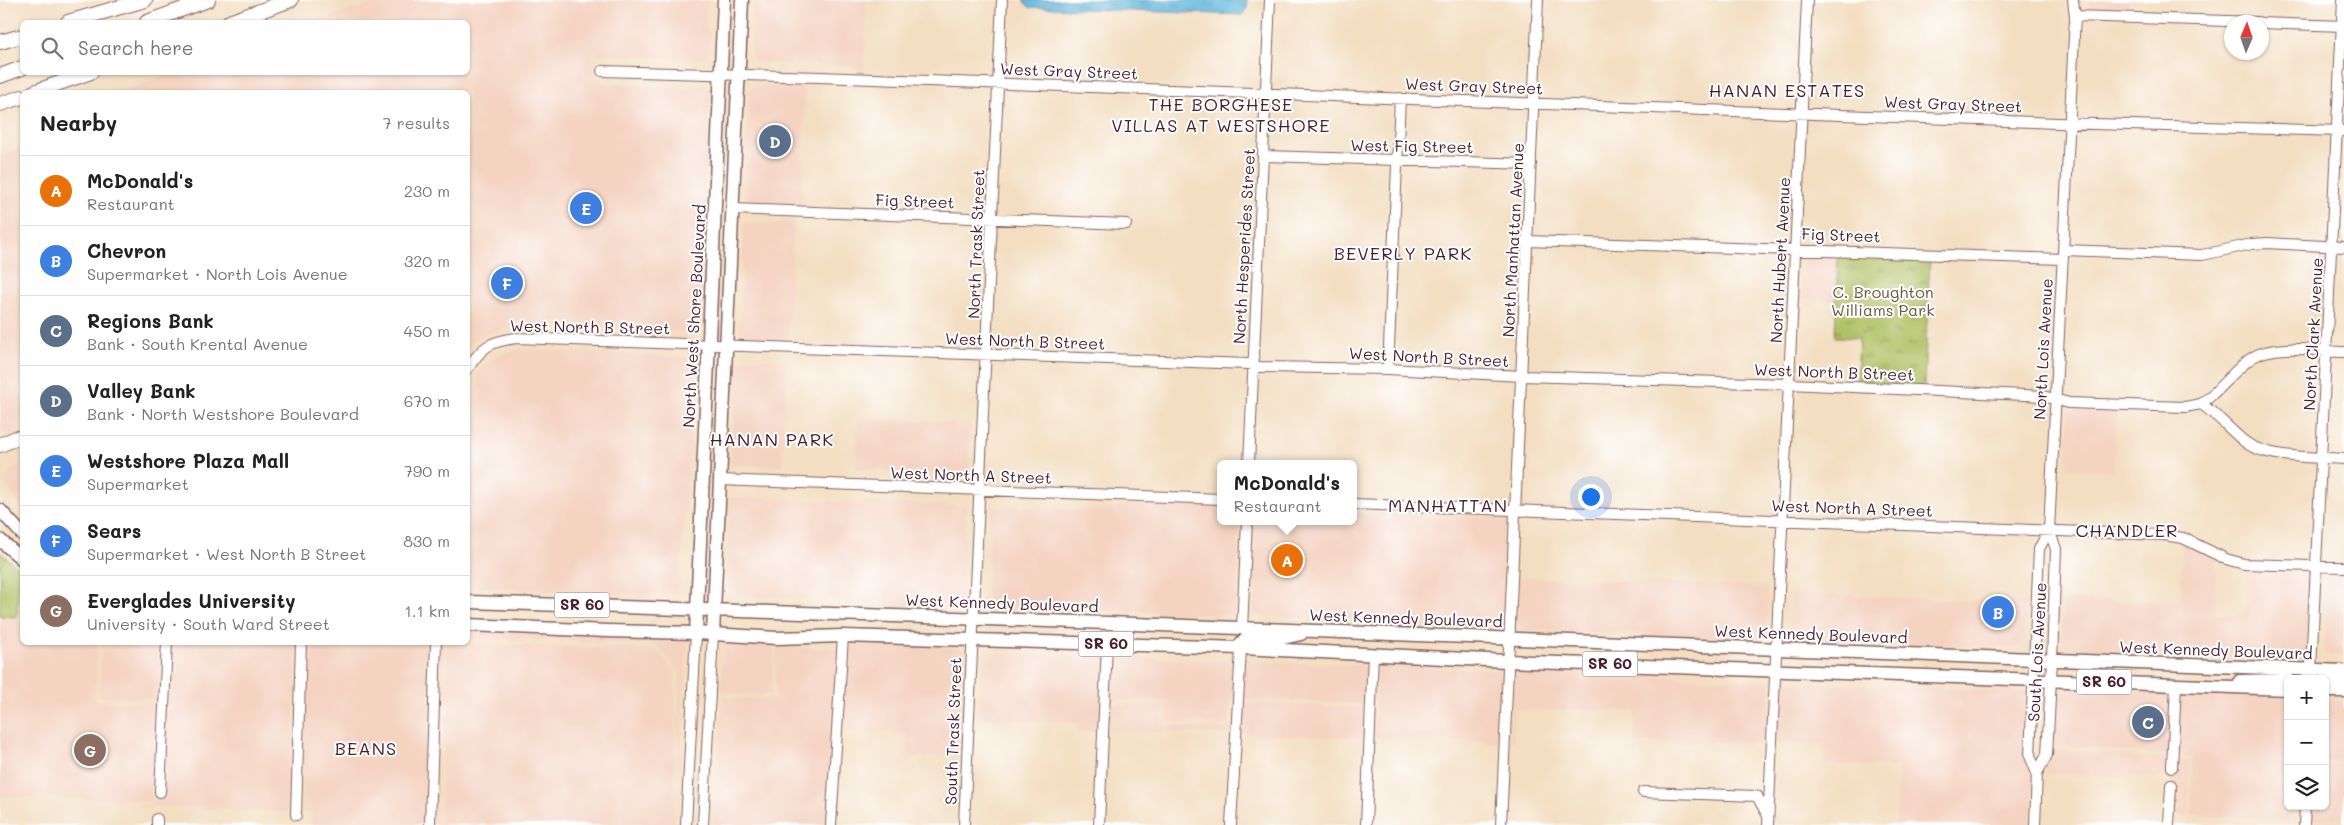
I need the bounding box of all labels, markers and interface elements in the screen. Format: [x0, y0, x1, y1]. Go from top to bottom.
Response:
north arrow [2224, 15, 2269, 60]
search box [20, 20, 470, 75]
icon: search [38, 34, 66, 62]
text: Search here [78, 35, 194, 60]
street label: West Gray Street [1000, 58, 1138, 83]
street label: West Gray Street [1405, 73, 1543, 98]
district label: HANAN ESTATES [1709, 78, 1865, 102]
street label: West Gray Street [1884, 91, 2022, 116]
district label: THE BORGHESE VILLAS AT WESTSHORE [1111, 92, 1331, 137]
text: Nearby [40, 109, 117, 136]
text: 7 results [383, 112, 450, 133]
pin: D [759, 122, 791, 160]
street label: West Fig Street [1350, 134, 1474, 157]
street label: North Manhattan Avenue [1497, 142, 1528, 338]
street label: North Hesperides Street [1228, 147, 1259, 344]
text: McDonald's [87, 168, 193, 193]
street label: North Trask Street [962, 169, 989, 319]
street label: North Hubert Avenue [1765, 176, 1794, 344]
text: A [50, 180, 62, 201]
text: 230 m [404, 180, 450, 201]
pin: E [570, 189, 602, 227]
street label: Fig Street [875, 189, 955, 212]
text: Restaurant [87, 193, 175, 214]
street label: North West Shore Boulevard [677, 204, 710, 428]
street label: Fig Street [1801, 223, 1881, 246]
text: Chevron [87, 238, 166, 263]
district label: BEVERLY PARK [1334, 241, 1472, 265]
text: B [51, 250, 61, 271]
text: 320 m [404, 250, 450, 271]
street label: North Clark Avenue [2298, 257, 2327, 411]
text: Supermarket · North Lois Avenue [87, 263, 348, 284]
pin: F [491, 264, 523, 302]
street label: North Lois Avenue [2028, 278, 2057, 420]
park label: C. Broughton Williams Park [1831, 281, 1935, 320]
text: Regions Bank [87, 308, 214, 333]
street label: West North B Street [510, 315, 670, 338]
text: C [50, 320, 62, 341]
text: 450 m [404, 320, 450, 341]
street label: West North B Street [945, 327, 1106, 354]
text: Bank · South Krental Avenue [87, 333, 308, 354]
street label: West North B Street [1348, 342, 1510, 371]
street label: West North B Street [1754, 358, 1915, 385]
text: Valley Bank [87, 378, 196, 403]
text: D [50, 390, 62, 411]
text: 670 m [404, 390, 450, 411]
text: Bank · North Westshore Boulevard [87, 403, 359, 424]
district label: HANAN PARK [710, 427, 834, 451]
text: Westshore Plaza Mall [87, 448, 289, 473]
text: E [51, 460, 61, 481]
text: 790 m [404, 460, 450, 481]
popup [1217, 460, 1357, 525]
street label: West North A Street [890, 461, 1052, 488]
text: McDonald's [1234, 470, 1340, 495]
text: Supermarket [87, 473, 189, 494]
your location [1578, 484, 1604, 510]
district label: MANHATTAN [1388, 493, 1508, 517]
street label: West North A Street [1771, 494, 1933, 521]
text: Restaurant [1234, 495, 1321, 516]
text: Sears [87, 518, 141, 543]
district label: CHANDLER [2075, 518, 2179, 542]
text: F [51, 530, 61, 551]
text: 830 m [403, 530, 450, 551]
pin: A [1271, 541, 1303, 579]
text: Supermarket · West North B Street [87, 543, 366, 564]
street label: South Lois Avenue [2022, 582, 2051, 722]
text: Everglades University [87, 588, 296, 613]
street label: West Kennedy Boulevard [905, 589, 1099, 616]
road number: SR 60 [554, 592, 610, 618]
pin: B [1982, 593, 2014, 631]
text: G [50, 600, 62, 621]
text: 1.1 km [405, 600, 450, 621]
street label: West Kennedy Boulevard [1309, 604, 1503, 631]
text: University · South Ward Street [87, 613, 330, 634]
street label: West Kennedy Boulevard [1714, 620, 1908, 647]
road number: SR 60 [1078, 632, 1134, 656]
street label: West Kennedy Boulevard [2119, 636, 2313, 663]
road number: SR 60 [1582, 652, 1638, 676]
street label: South Trask Street [939, 657, 966, 805]
road number: SR 60 [2076, 670, 2132, 694]
map controls [2284, 675, 2329, 810]
button: + [2284, 675, 2329, 720]
pin: C [2132, 703, 2164, 741]
button: − [2284, 720, 2329, 765]
pin: G [74, 731, 106, 769]
district label: BEANS [335, 736, 397, 760]
button: layers [2284, 765, 2329, 810]

